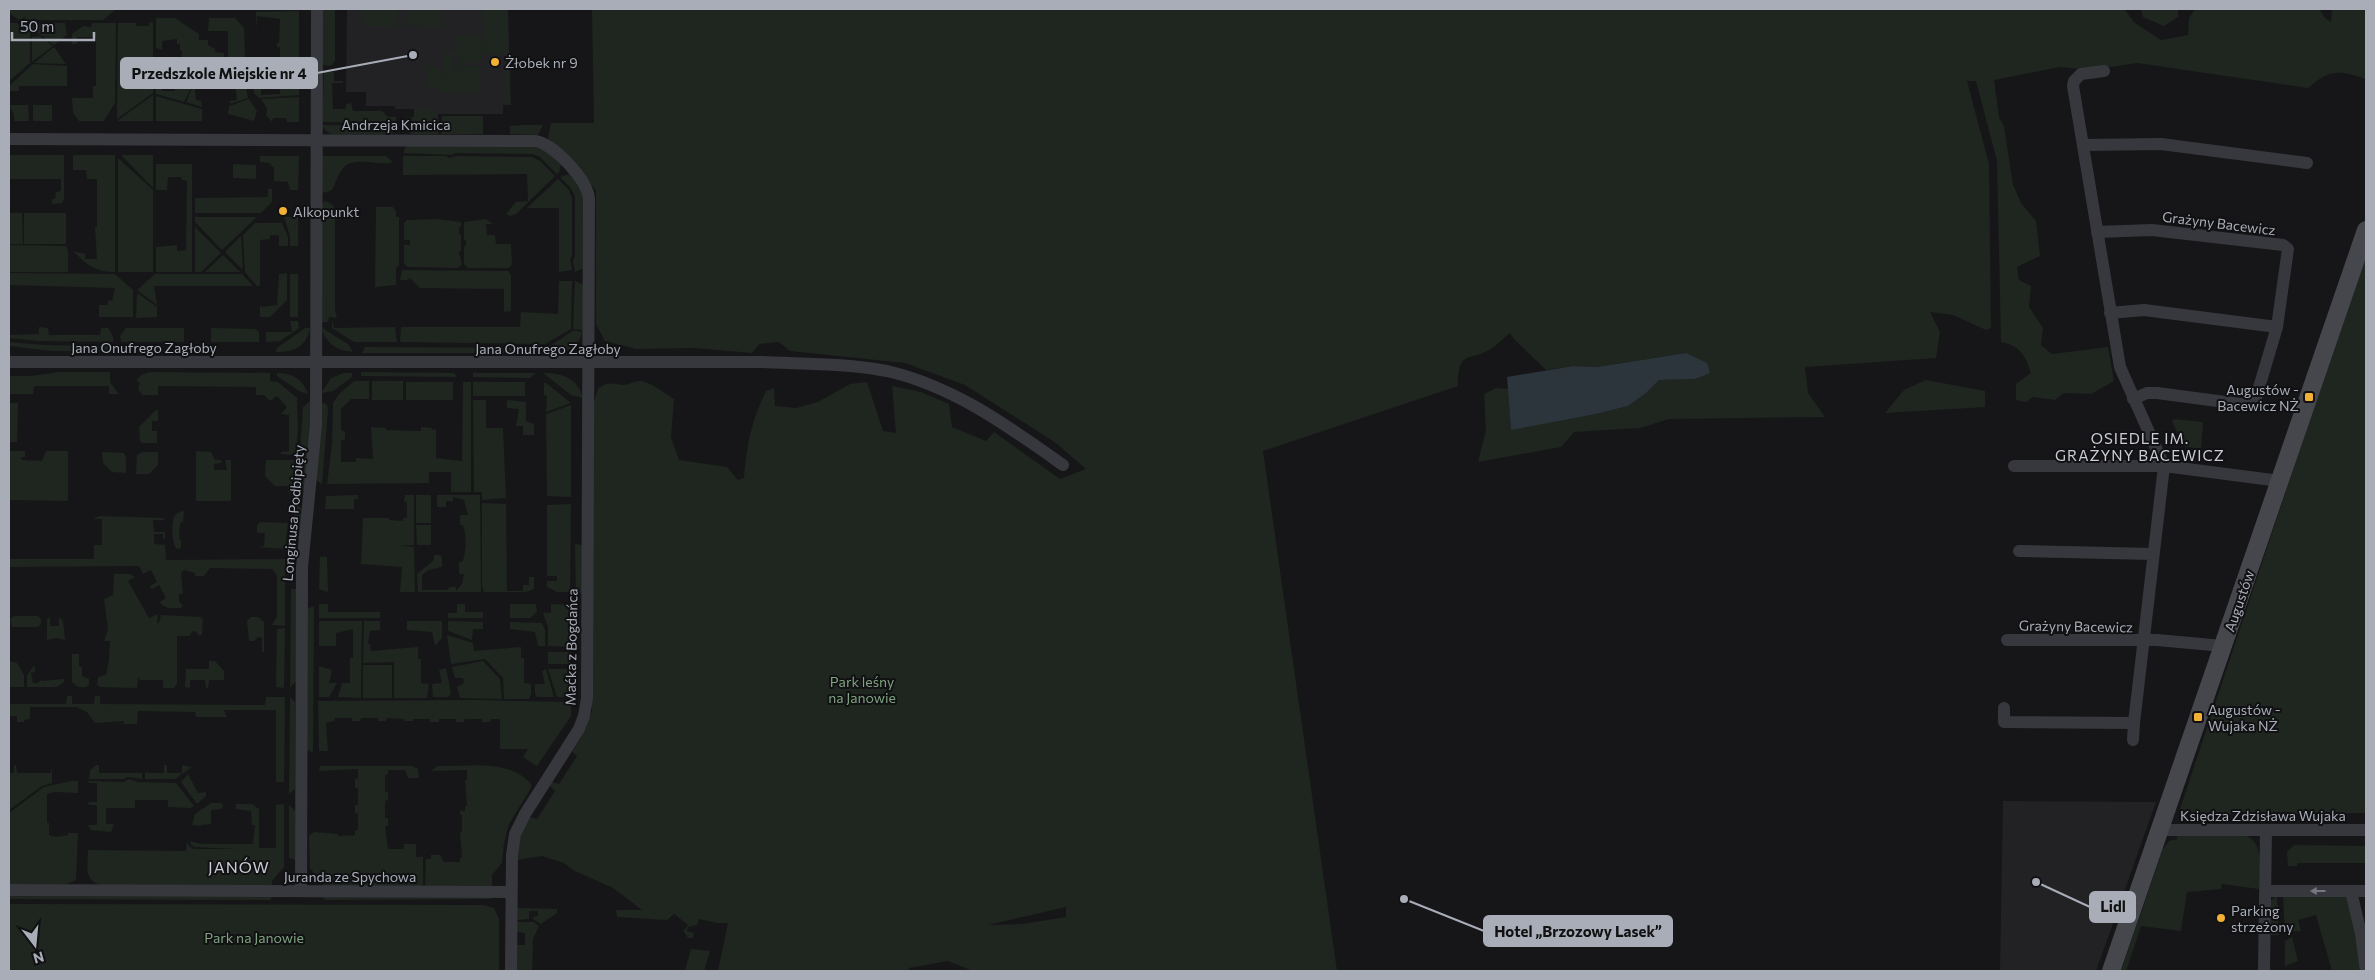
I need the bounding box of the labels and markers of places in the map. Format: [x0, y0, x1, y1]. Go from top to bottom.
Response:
place label: Żłobek nr 9 [505, 54, 578, 71]
marker: Żłobek nr 9 [489, 56, 501, 68]
callout: Przedszkole Miejskie nr 4 [121, 58, 317, 88]
place label: Alkopunkt [293, 203, 360, 220]
marker: Alkopunkt [277, 205, 289, 217]
place label: Augustów - Bacewicz NŻ [2217, 381, 2299, 414]
marker: Augustów - Bacewicz NŻ [2303, 391, 2315, 403]
place label: Augustów - Wujaka NŻ [2208, 701, 2281, 734]
marker: Augustów - Wujaka NŻ [2192, 711, 2204, 723]
callout: Lidl [2090, 892, 2135, 922]
place label: Parking strzeżony [2231, 902, 2293, 935]
marker: Parking strzeżony [2215, 912, 2227, 924]
callout: Hotel „Brzozowy Lasek” [1484, 916, 1672, 946]

